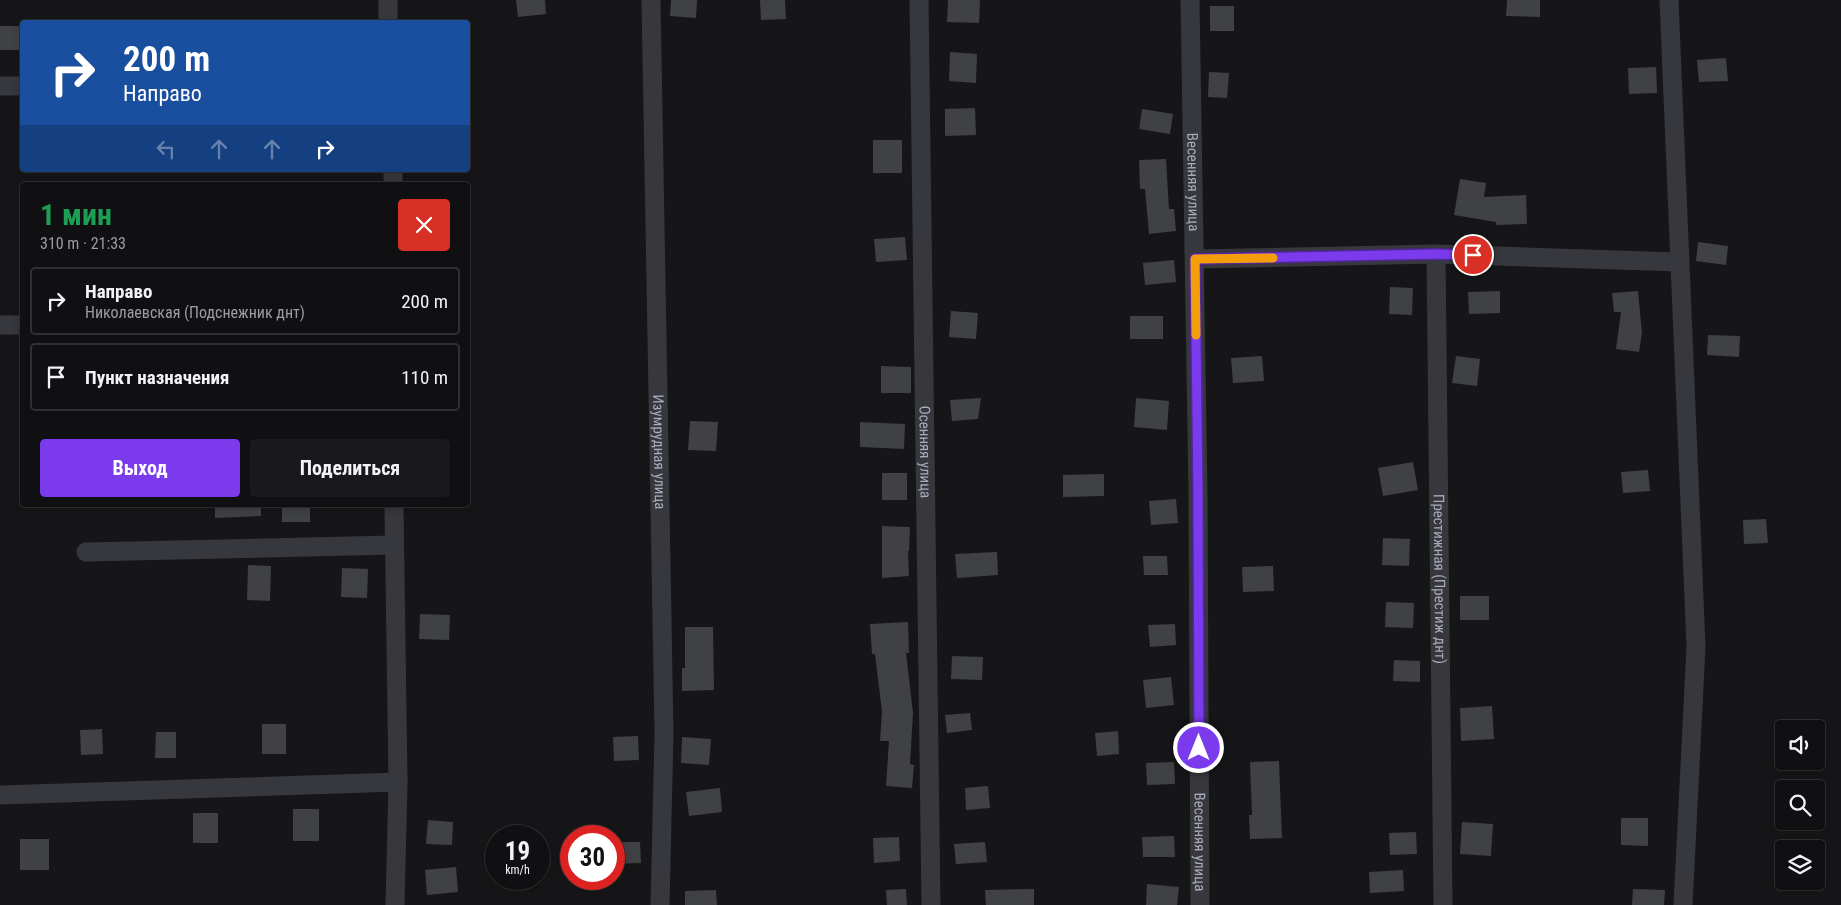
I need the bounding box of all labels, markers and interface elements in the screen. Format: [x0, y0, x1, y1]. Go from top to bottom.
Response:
text: 200 m [123, 39, 210, 80]
icon: right [40, 40, 105, 105]
text: Направо [123, 81, 202, 106]
street label: Весенняя улица [1183, 132, 1203, 231]
icon: left [152, 135, 180, 163]
icon: ahead [205, 135, 233, 163]
icon: ahead [258, 135, 286, 163]
icon: right [311, 135, 339, 163]
text: 1 мин [40, 197, 112, 232]
button: close [398, 199, 450, 251]
text: 310 m · 21:33 [40, 234, 126, 253]
pin [1452, 234, 1494, 276]
icon: arrive [1459, 241, 1487, 269]
text: Направо [85, 280, 152, 303]
icon: right [42, 287, 70, 315]
text: 200 m [401, 290, 448, 313]
text: Николаевская (Подснежник днт) [85, 303, 305, 322]
icon: arrive [42, 363, 70, 391]
text: Пункт назначения [85, 366, 229, 389]
text: 110 m [401, 366, 448, 389]
street label: Изумрудная улица [649, 394, 669, 510]
street label: Осенняя улица [915, 406, 935, 498]
button: Выход [40, 439, 240, 497]
button: Поделиться [250, 439, 450, 497]
street label: Престижная (Престиж днт) [1430, 494, 1449, 664]
map controls [1775, 720, 1825, 890]
button: sound [1775, 720, 1825, 770]
position arrow [1172, 721, 1224, 773]
button: search [1775, 780, 1825, 830]
street label: Весенняя улица [1190, 793, 1209, 891]
speed limit sign: 30 [560, 825, 625, 890]
text: 19 [505, 837, 530, 866]
button: layers [1775, 840, 1825, 890]
text: km/h [505, 863, 530, 877]

